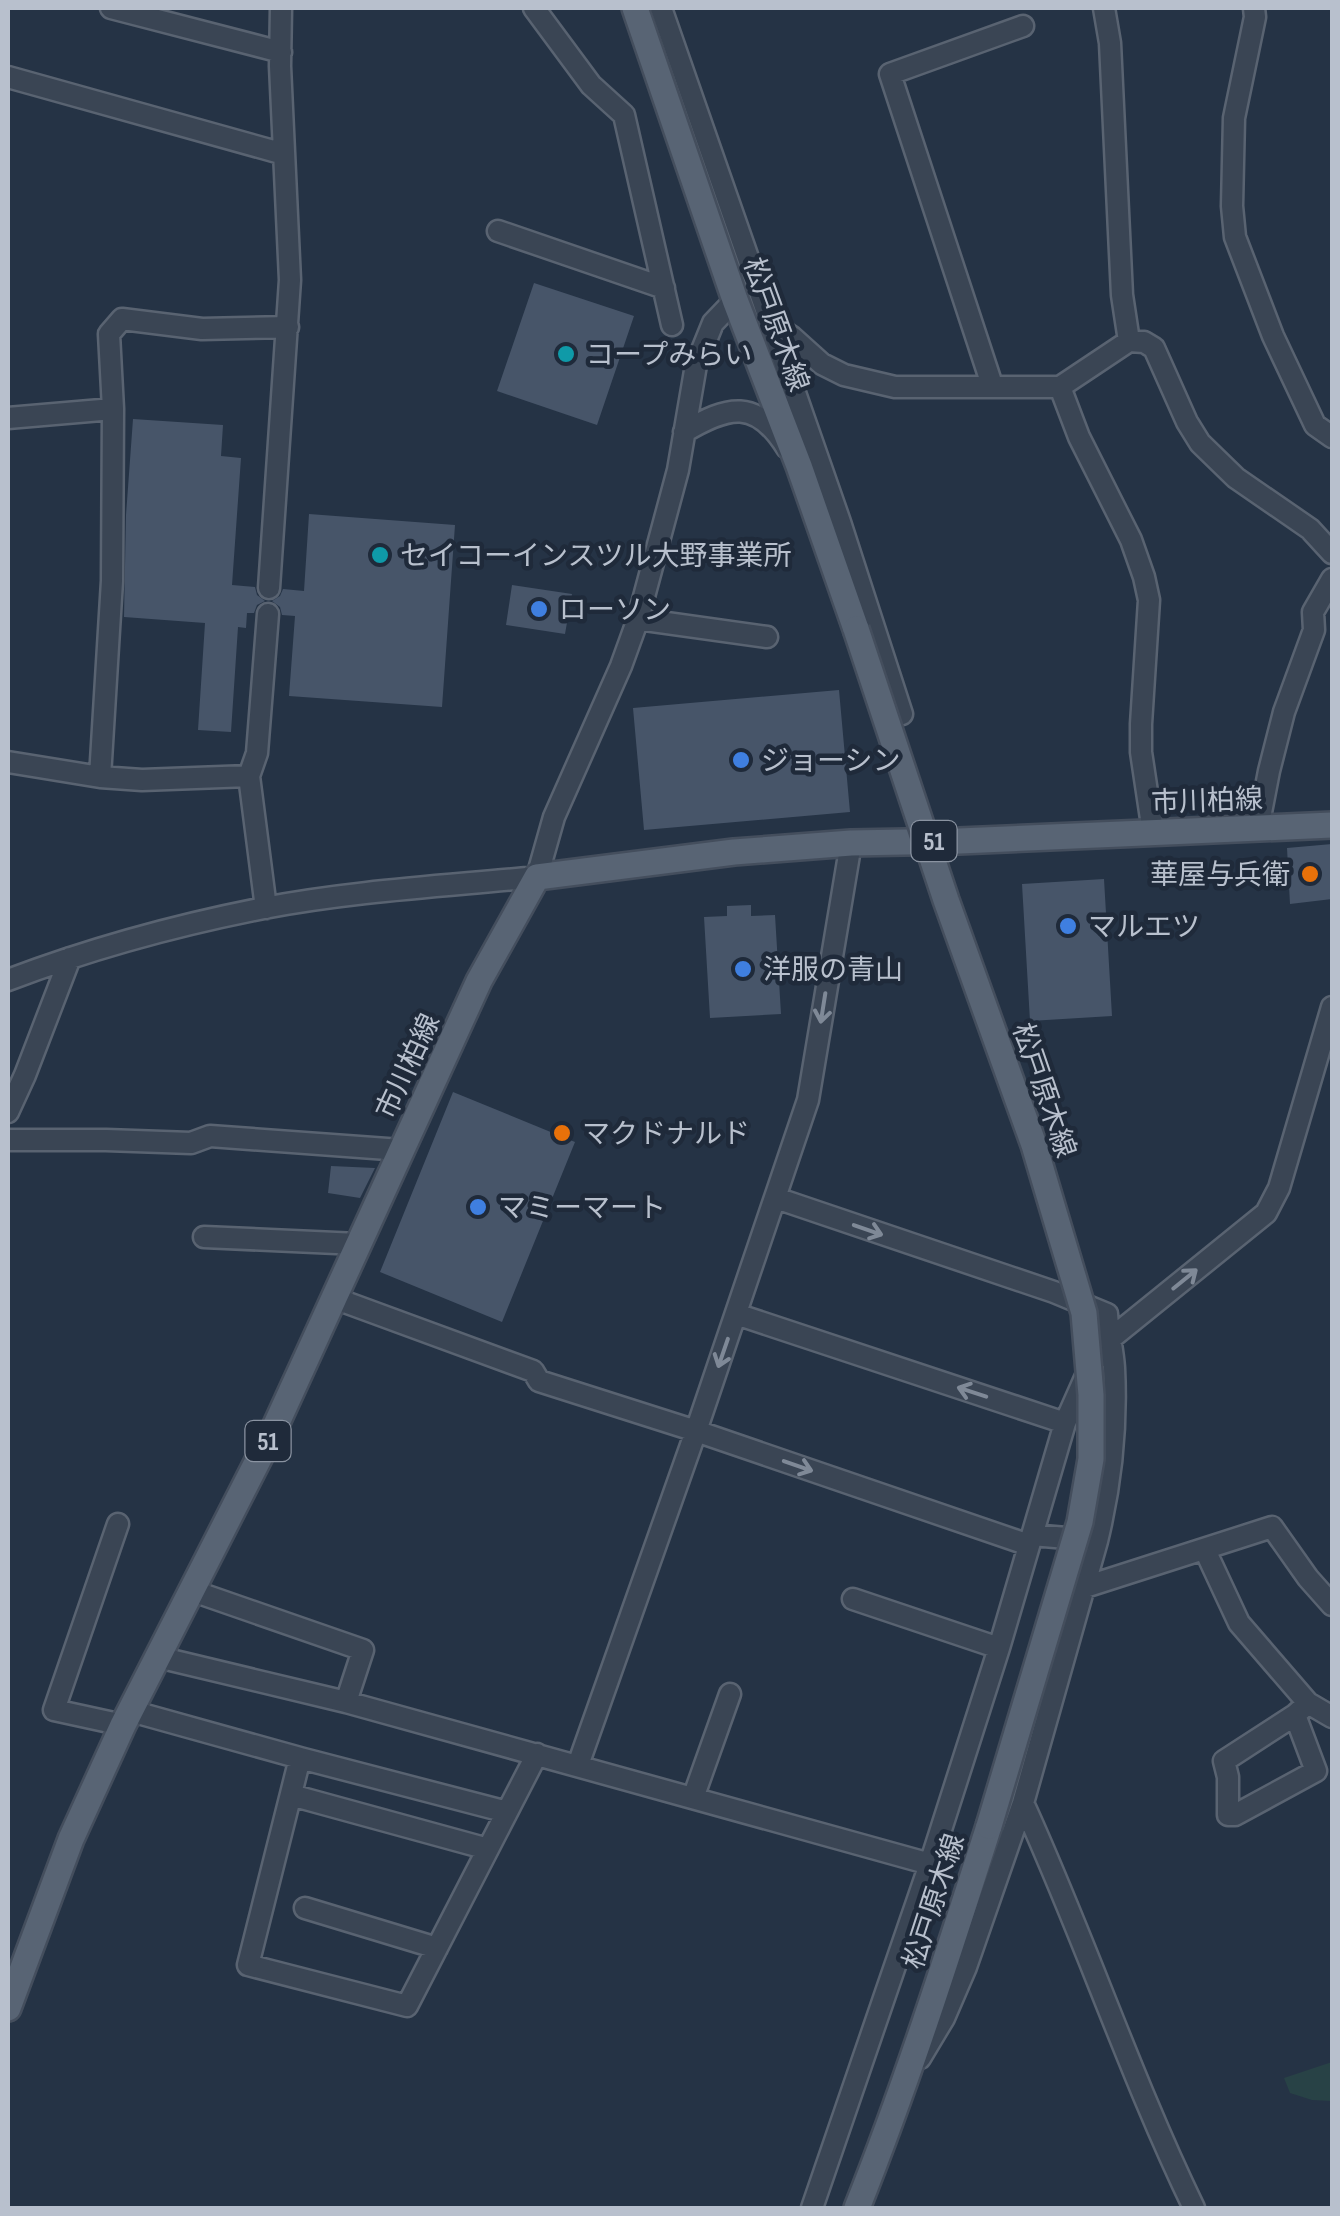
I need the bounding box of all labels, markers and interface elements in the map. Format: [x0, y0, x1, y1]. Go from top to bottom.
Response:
street label: 松戸原木線 [736, 253, 815, 396]
place label: コープみらい [586, 339, 752, 372]
marker: コープみらい [555, 343, 577, 365]
place label: セイコーインスツル大野事業所 [400, 540, 791, 573]
marker: セイコーインスツル大野事業所 [369, 544, 391, 566]
place label: ローソン [559, 594, 671, 627]
marker: ローソン [528, 598, 550, 620]
place label: ジョーシン [761, 745, 900, 778]
marker: ジョーシン [730, 749, 752, 771]
street label: 市川柏線 [1151, 783, 1264, 820]
road number: 51 [912, 821, 956, 861]
place label: 華屋与兵衛 [1150, 859, 1290, 892]
marker: 華屋与兵衛 [1299, 863, 1321, 885]
place label: マルエツ [1088, 911, 1200, 944]
marker: マルエツ [1057, 915, 1079, 937]
place label: 洋服の青山 [763, 954, 903, 987]
marker: 洋服の青山 [732, 958, 754, 980]
one-way arrow [813, 992, 832, 1024]
street label: 市川柏線 [370, 1009, 447, 1124]
street label: 松戸原木線 [1005, 1019, 1082, 1162]
place label: マクドナルド [582, 1118, 750, 1151]
marker: マクドナルド [551, 1122, 573, 1144]
place label: マミーマート [498, 1192, 666, 1225]
marker: マミーマート [467, 1196, 489, 1218]
one-way arrow [852, 1222, 884, 1240]
one-way arrow [1172, 1268, 1198, 1290]
one-way arrow [712, 1337, 730, 1369]
one-way arrow [957, 1382, 988, 1400]
road number: 51 [246, 1421, 290, 1461]
one-way arrow [781, 1458, 813, 1476]
street label: 松戸原木線 [897, 1830, 972, 1973]

